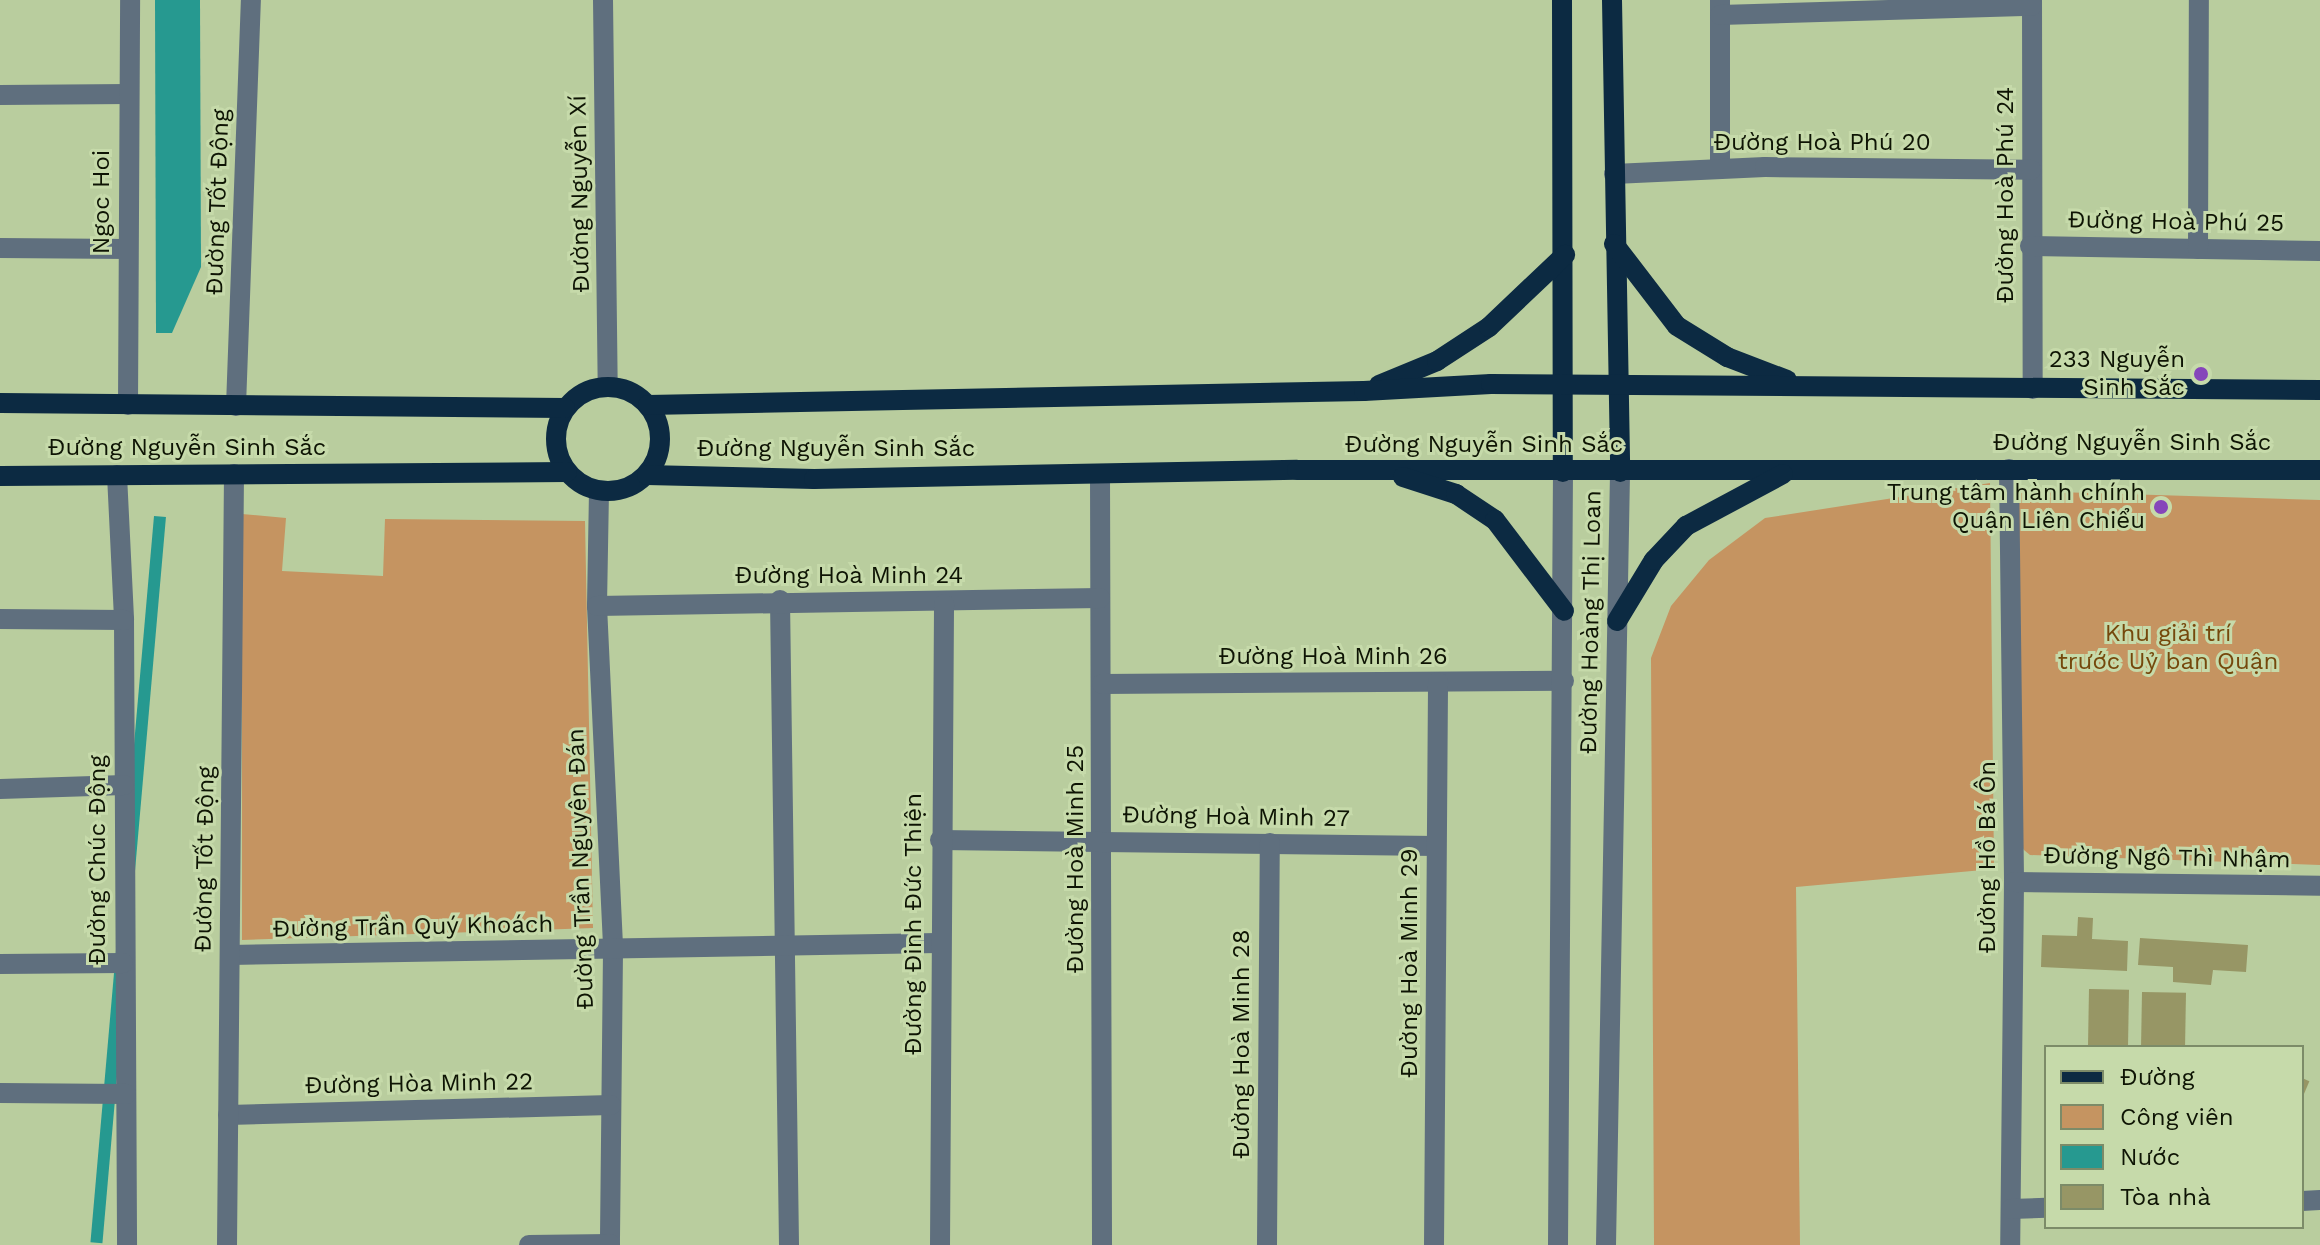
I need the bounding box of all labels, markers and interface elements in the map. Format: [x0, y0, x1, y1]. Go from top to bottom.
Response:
street label: Đường Hoà Phú 24 [1992, 87, 2020, 303]
street label: Đường Nguyễn Xí [564, 95, 596, 293]
street label: Đường Tốt Động [200, 108, 236, 296]
street label: Đường Hoà Phú 20 [1713, 129, 1931, 157]
street label: Ngoc Hoi [88, 150, 116, 254]
street label: Đường Hoà Phú 25 [2067, 206, 2285, 238]
place label: 233 Nguyễn Sinh Sắc [2049, 346, 2185, 402]
marker: 233 Nguyễn Sinh Sắc [2192, 365, 2210, 383]
street label: Đường Nguyễn Sinh Sắc [1993, 429, 2271, 457]
street label: Đường Nguyễn Sinh Sắc [1345, 431, 1623, 459]
street label: Đường Nguyễn Sinh Sắc [48, 434, 326, 462]
street label: Đường Nguyễn Sinh Sắc [697, 435, 975, 463]
place label: Trung tâm hành chính Quận Liên Chiểu [1886, 479, 2145, 535]
street label: Đường Hoàng Thị Loan [1574, 490, 1608, 754]
marker: Trung tâm hành chính Quận Liên Chiểu [2152, 498, 2170, 516]
street label: Đường Hoà Minh 24 [734, 562, 964, 590]
park label: Khu giải trí trước Uỷ ban Quận [2057, 620, 2279, 676]
street label: Đường Hoà Minh 26 [1218, 643, 1448, 671]
street label: Đường Trần Nguyên Đán [562, 728, 600, 1010]
street label: Đường Hoà Minh 25 [1062, 744, 1090, 974]
street label: Đường Chúc Động [84, 755, 112, 965]
street label: Đường Hồ Bá Ôn [1974, 761, 2002, 953]
street label: Đường Tốt Động [189, 765, 221, 953]
street label: Đường Đinh Đức Thiện [900, 793, 928, 1055]
street label: Đường Hoà Minh 27 [1122, 801, 1350, 833]
street label: Đường Ngô Thì Nhậm [2043, 841, 2291, 875]
street label: Đường Hoà Minh 29 [1396, 848, 1424, 1078]
street label: Đường Trần Quý Khoách [272, 910, 554, 944]
street label: Đường Hoà Minh 28 [1228, 929, 1256, 1159]
legend [2044, 1045, 2304, 1229]
text: Đường [2120, 1063, 2195, 1091]
street label: Đường Hòa Minh 22 [304, 1068, 534, 1100]
text: Công viên [2120, 1103, 2234, 1131]
text: Nước [2120, 1143, 2180, 1171]
text: Tòa nhà [2120, 1183, 2211, 1211]

